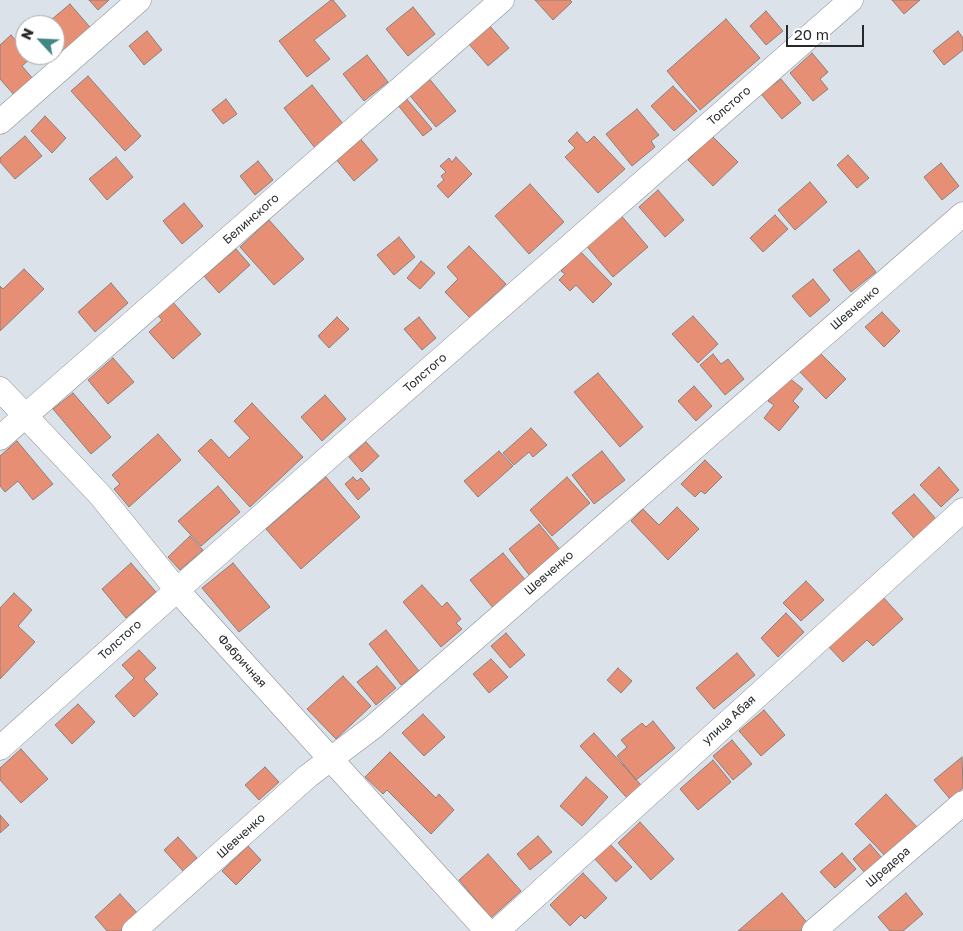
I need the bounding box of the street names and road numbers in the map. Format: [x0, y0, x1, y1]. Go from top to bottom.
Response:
street label: Толстого [704, 83, 754, 129]
street label: Белинского [220, 191, 282, 247]
street label: Шевченко [828, 283, 882, 333]
street label: Толстого [400, 350, 450, 396]
street label: Шевченко [522, 548, 576, 598]
street label: Толстого [96, 617, 144, 663]
street label: Фабричная [214, 631, 270, 691]
street label: улица Абая [699, 692, 759, 748]
street label: Шевченко [214, 811, 268, 861]
street label: Шредера [863, 844, 913, 890]

